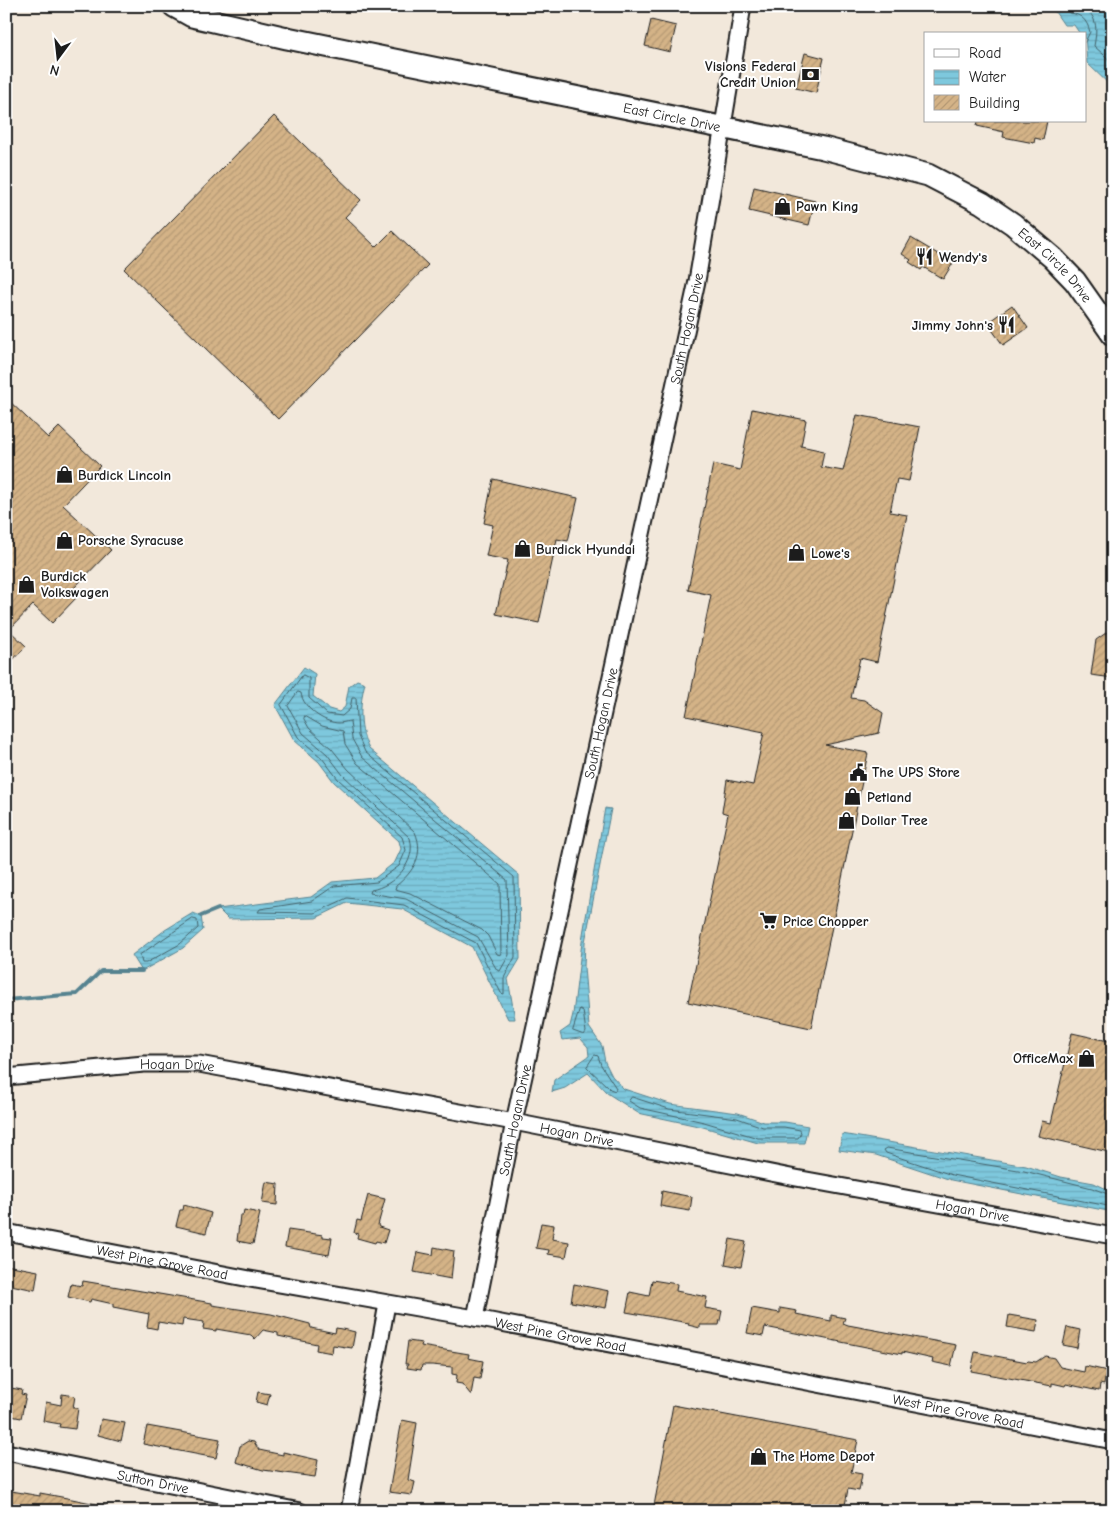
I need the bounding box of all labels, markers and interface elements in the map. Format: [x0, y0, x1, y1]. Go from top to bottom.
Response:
north arrow [32, 32, 82, 82]
legend [924, 32, 1086, 122]
text: Road [969, 44, 1001, 62]
place label: Visions Federal Credit Union [705, 58, 796, 91]
text: N [48, 61, 61, 79]
bank icon: Visions Federal Credit Union [800, 64, 820, 84]
text: Water [969, 68, 1006, 86]
text: Building [969, 94, 1020, 112]
street label: East Circle Drive [622, 99, 722, 136]
shop icon: Pawn King [772, 196, 792, 216]
place label: Pawn King [796, 198, 859, 215]
street label: East Circle Drive [1014, 224, 1095, 306]
restaurant icon: Wendy's [915, 247, 935, 267]
place label: Wendy's [939, 249, 987, 266]
street label: South Hogan Drive [667, 272, 707, 386]
restaurant icon: Jimmy John's [997, 315, 1017, 335]
place label: Jimmy John's [912, 317, 993, 334]
shop icon: Burdick Lincoln [54, 465, 74, 485]
place label: Burdick Lincoln [78, 467, 171, 484]
shop icon: Porsche Syracuse [54, 530, 74, 550]
place label: Porsche Syracuse [78, 532, 184, 549]
shop icon: Burdick Hyundai [512, 539, 532, 559]
place label: Burdick Hyundai [536, 541, 635, 558]
shop icon: Lowe's [787, 543, 807, 563]
place label: Lowe's [811, 545, 850, 562]
place label: Burdick Volkswagen [41, 568, 109, 601]
shop icon: Burdick Volkswagen [17, 574, 37, 594]
street label: South Hogan Drive [581, 666, 622, 780]
public building icon: The UPS Store [848, 762, 868, 782]
place label: The UPS Store [872, 764, 960, 781]
shop icon: Petland [843, 787, 863, 807]
place label: Petland [867, 789, 912, 806]
shop icon: Dollar Tree [837, 810, 857, 830]
place label: Dollar Tree [861, 812, 928, 829]
supermarket icon: Price Chopper [759, 911, 779, 931]
place label: Price Chopper [783, 913, 869, 930]
shop icon: OfficeMax [1077, 1048, 1097, 1068]
place label: OfficeMax [1013, 1050, 1073, 1067]
street label: Hogan Drive [140, 1056, 216, 1076]
street label: South Hogan Drive [496, 1063, 535, 1177]
street label: Hogan Drive [538, 1119, 615, 1151]
street label: Hogan Drive [934, 1196, 1011, 1226]
street label: West Pine Grove Road [95, 1242, 229, 1284]
street label: West Pine Grove Road [493, 1314, 628, 1356]
street label: West Pine Grove Road [891, 1391, 1025, 1433]
shop icon: The Home Depot [749, 1446, 769, 1466]
place label: The Home Depot [773, 1448, 875, 1465]
street label: Sutton Drive [116, 1467, 190, 1497]

